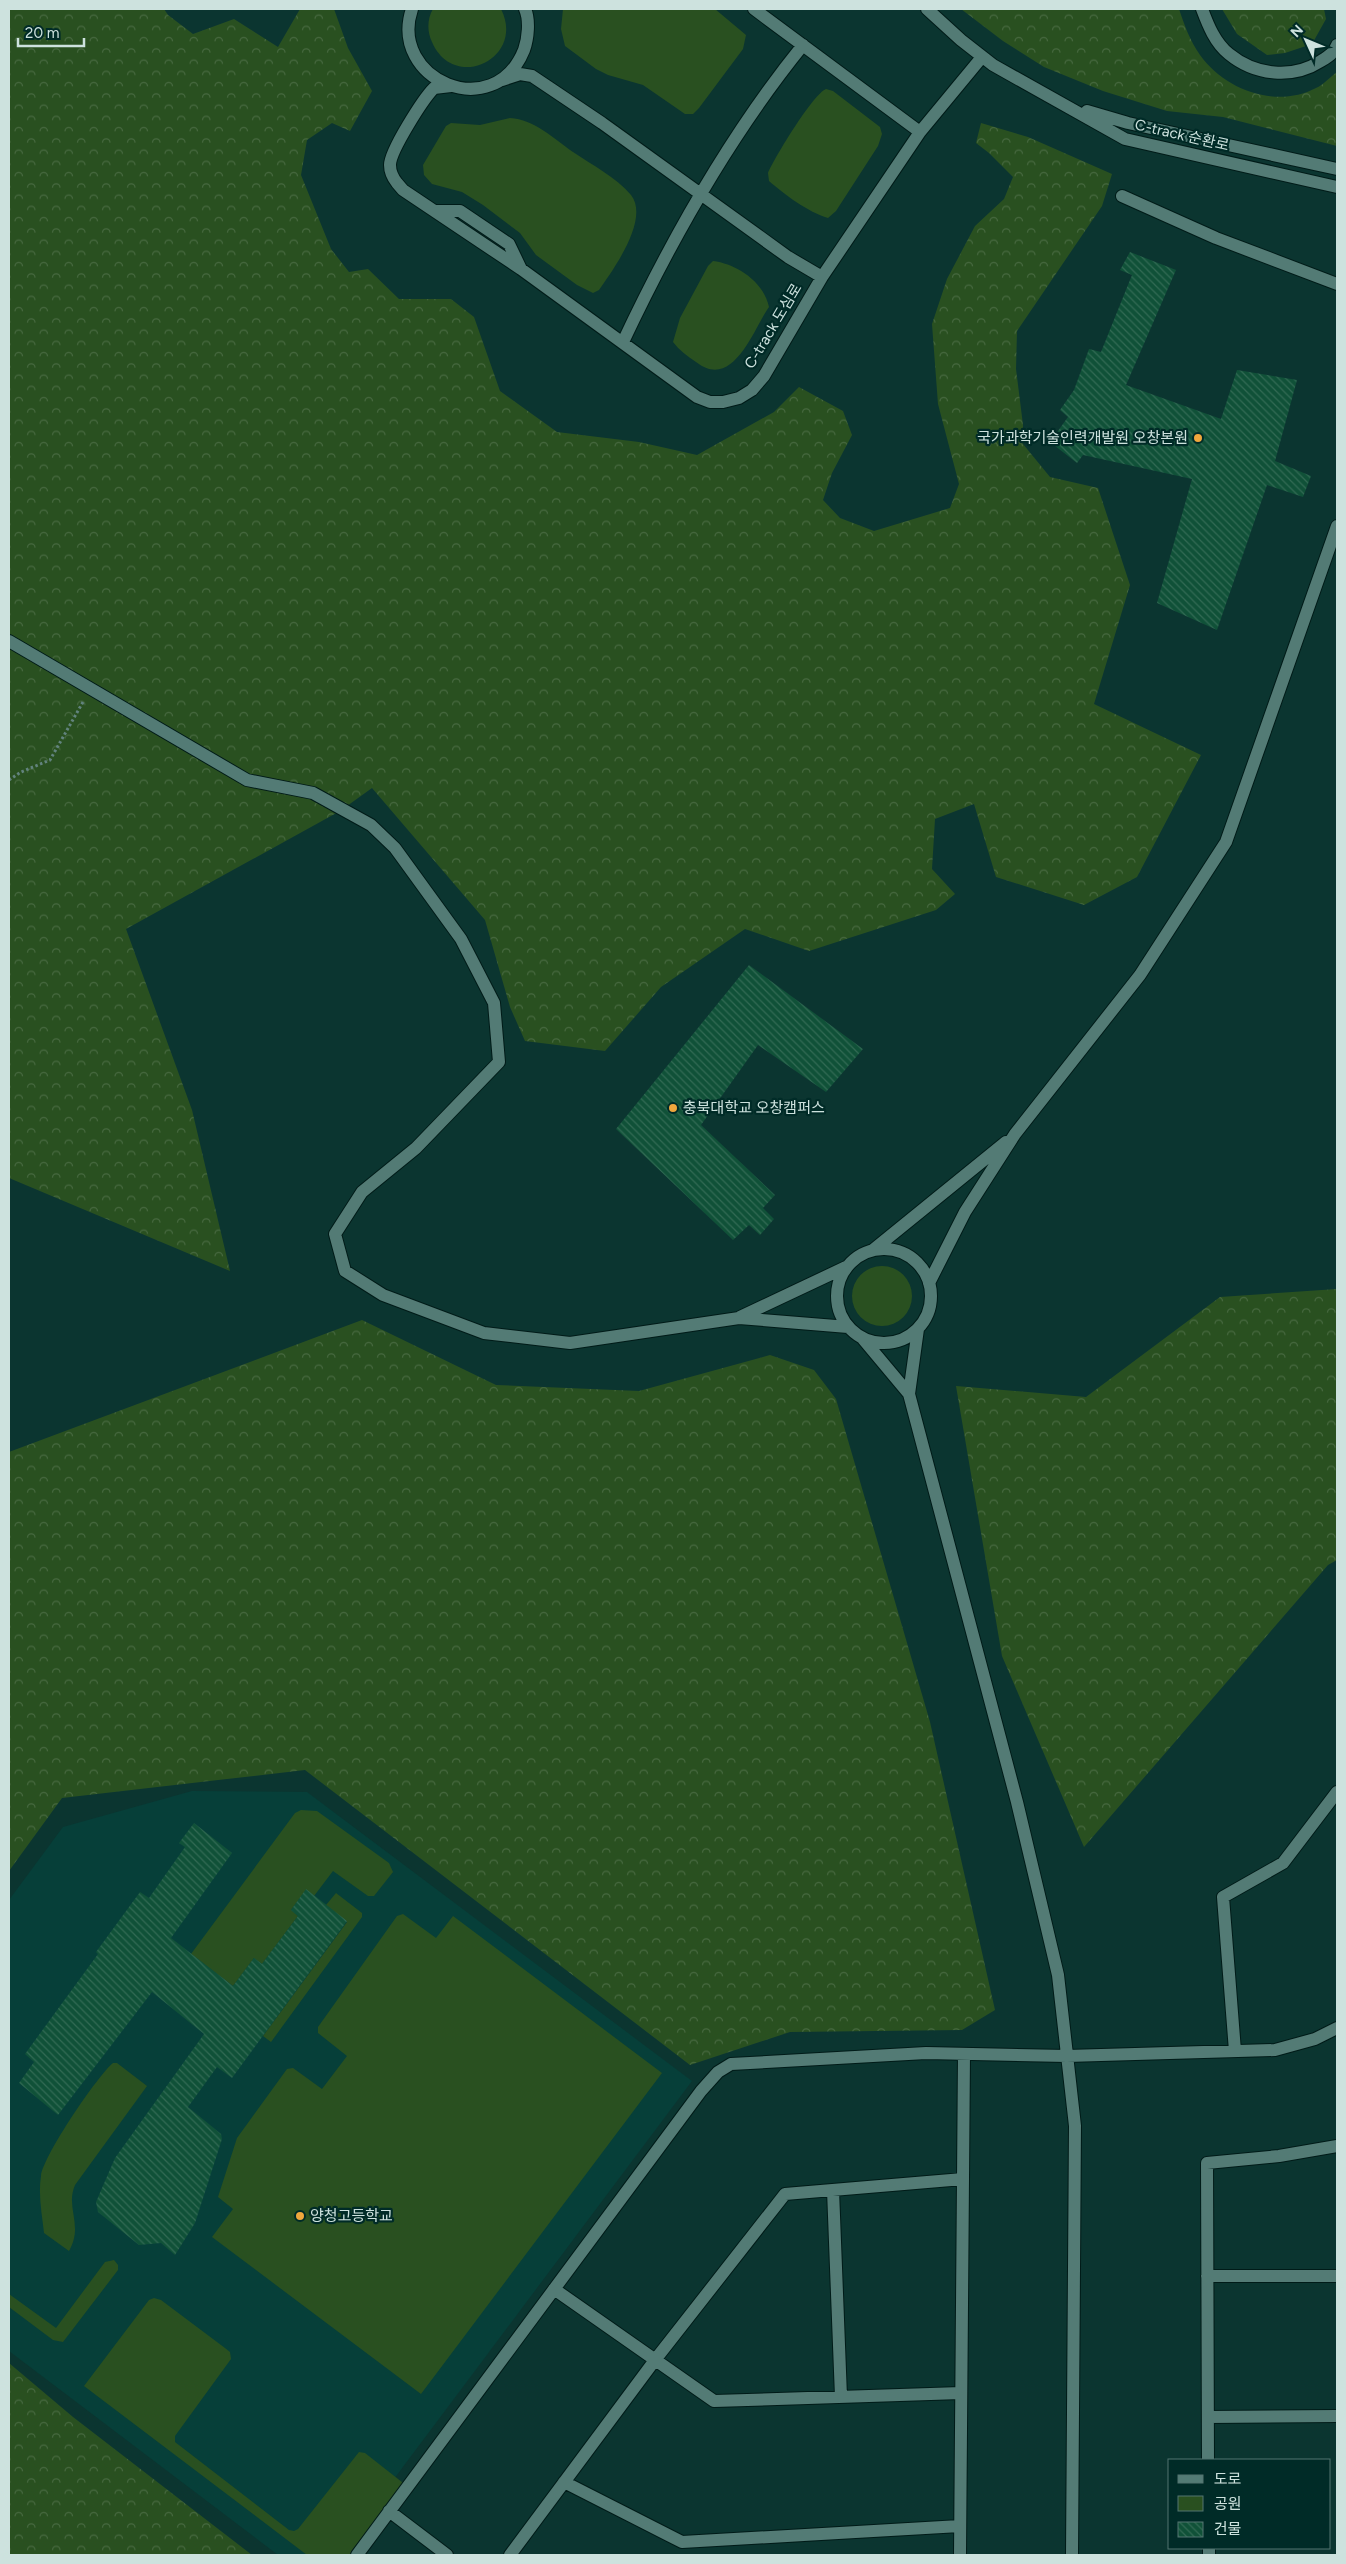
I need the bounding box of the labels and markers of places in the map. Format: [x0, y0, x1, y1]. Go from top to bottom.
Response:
place label: 국가과학기술인력개발원 오창본원 [977, 429, 1188, 447]
marker: 국가과학기술인력개발원 오창본원 [1192, 432, 1204, 444]
place label: 충북대학교 오창캠퍼스 [683, 1099, 825, 1117]
marker: 충북대학교 오창캠퍼스 [667, 1102, 679, 1114]
place label: 양청고등학교 [310, 2207, 393, 2225]
marker: 양청고등학교 [294, 2210, 306, 2222]

